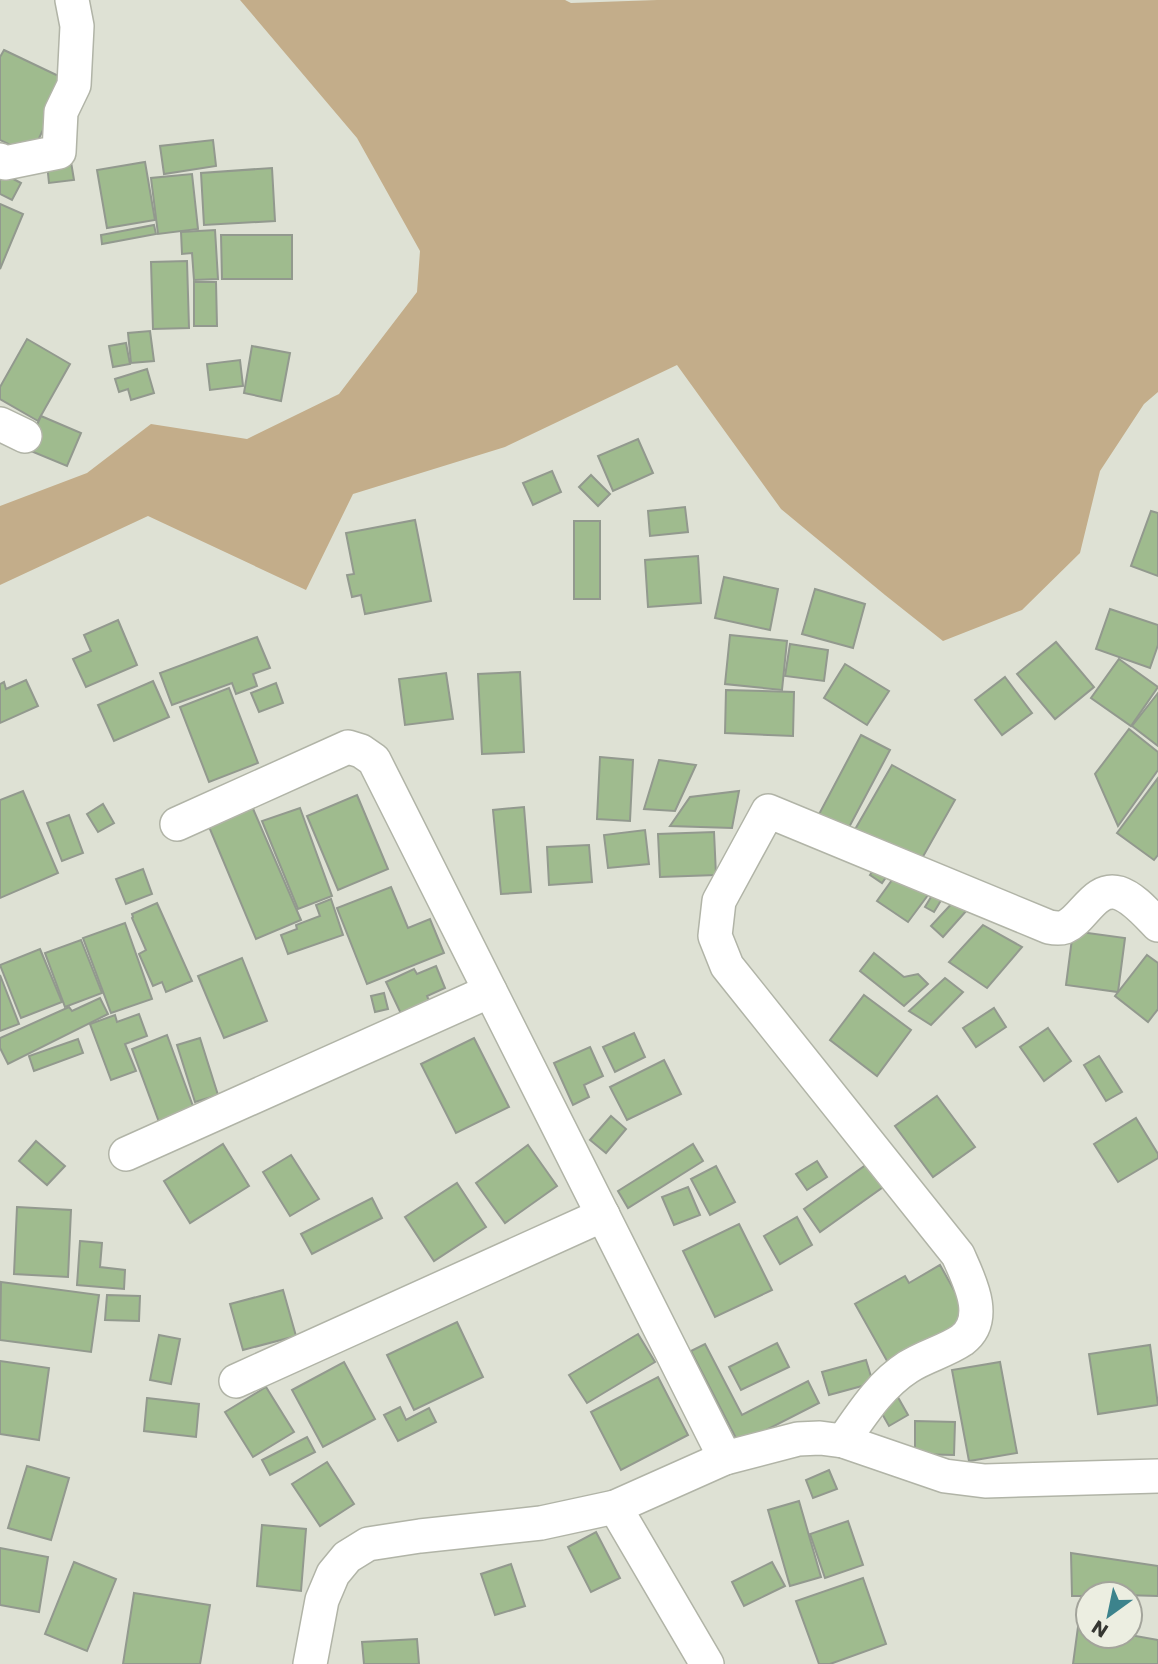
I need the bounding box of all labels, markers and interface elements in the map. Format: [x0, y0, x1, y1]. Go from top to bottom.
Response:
north arrow [1074, 1580, 1144, 1650]
text: N [1087, 1614, 1113, 1644]

